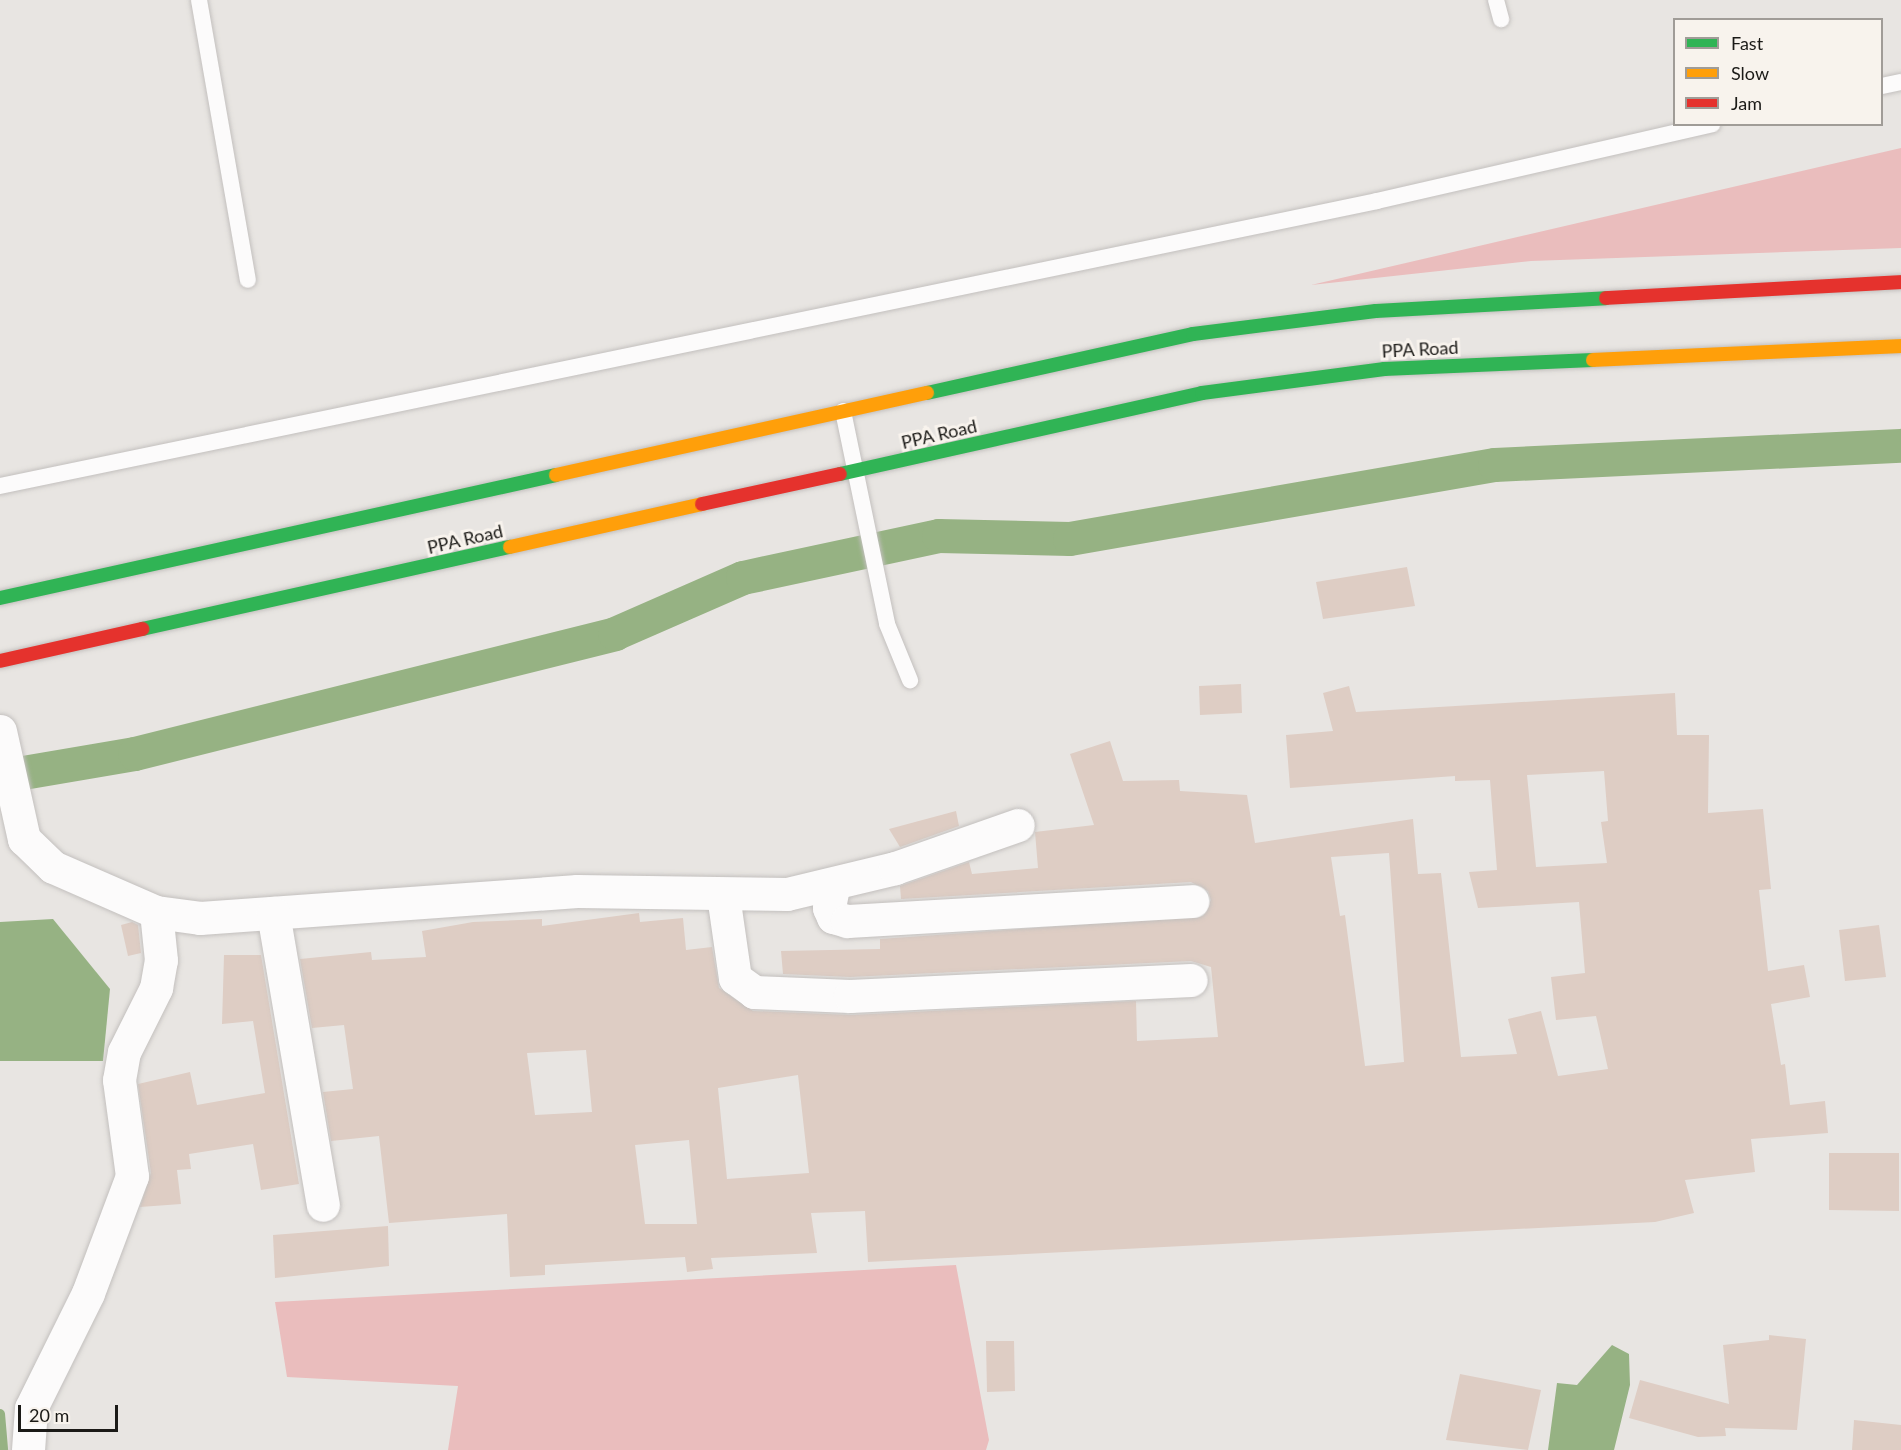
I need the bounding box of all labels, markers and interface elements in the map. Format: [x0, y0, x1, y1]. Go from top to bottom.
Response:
legend [1673, 18, 1883, 126]
text: Fast [1731, 32, 1763, 54]
text: Slow [1731, 62, 1769, 84]
text: Jam [1731, 92, 1762, 114]
street label: PPA Road [1381, 336, 1459, 362]
street label: PPA Road [899, 415, 979, 453]
street label: PPA Road [425, 520, 505, 558]
scale bar [21, 1393, 122, 1431]
text: 20 m [29, 1404, 69, 1426]

